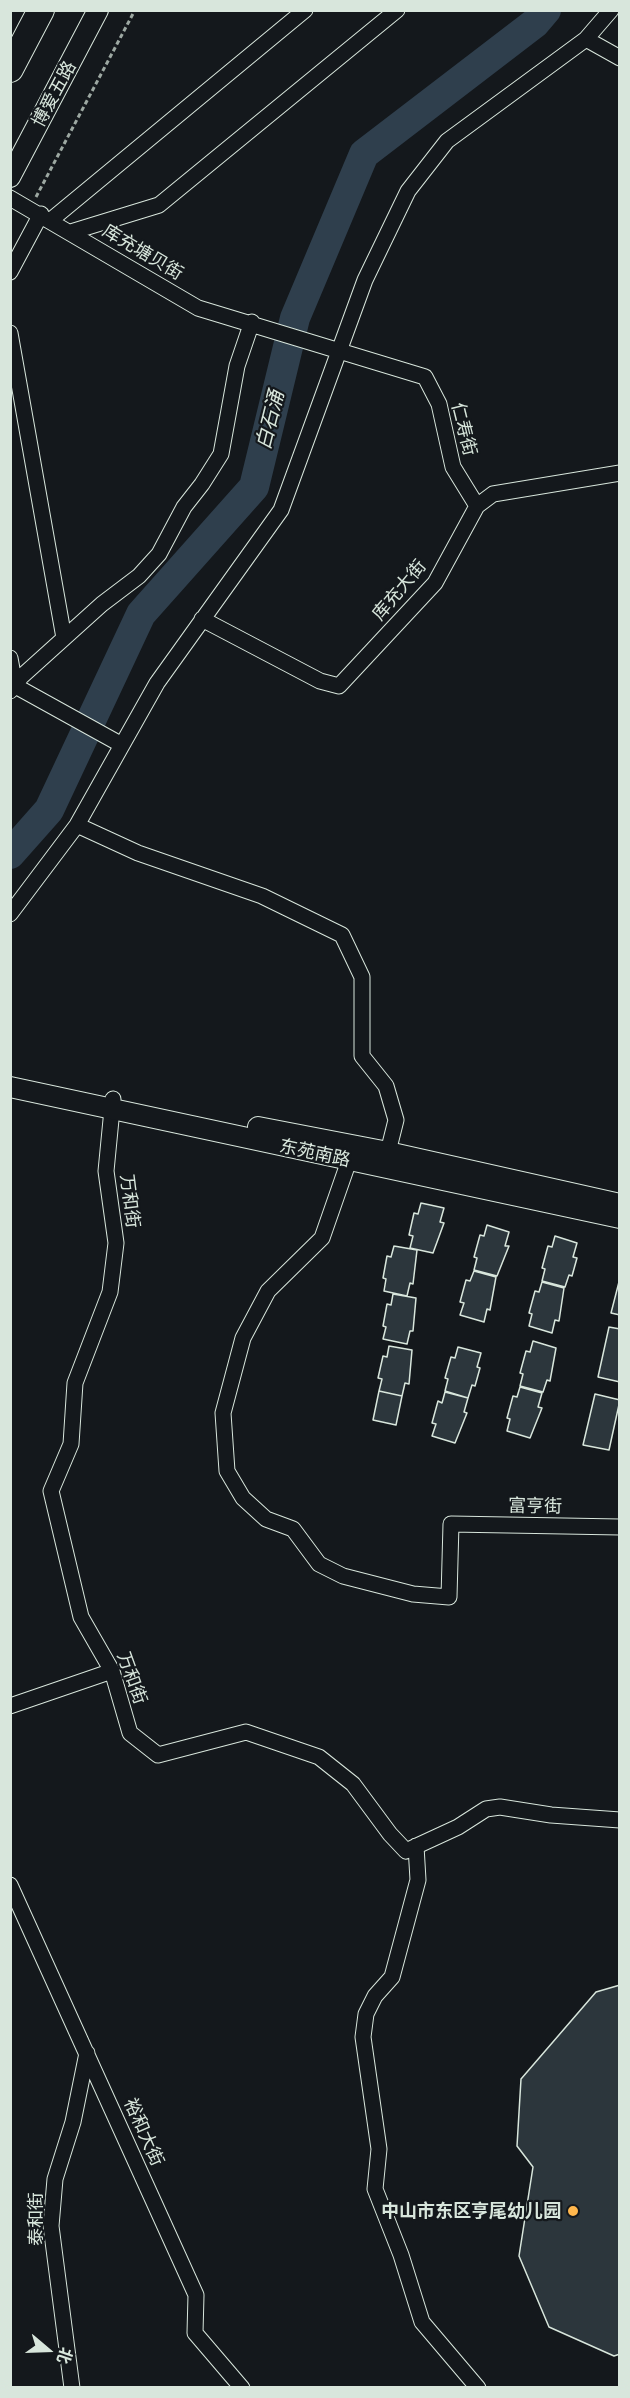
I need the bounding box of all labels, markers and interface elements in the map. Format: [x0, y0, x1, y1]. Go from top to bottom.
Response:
street label: 博爱五路 [28, 57, 80, 131]
street label: 库充塘贝街 [99, 220, 187, 284]
water label: 白石涌 [251, 388, 289, 452]
street label: 仁寿街 [447, 400, 481, 458]
street label: 库充大街 [368, 555, 430, 625]
street label: 东苑南路 [278, 1135, 352, 1171]
street label: 万和街 [116, 1173, 144, 1229]
street label: 富亨街 [508, 1495, 562, 1517]
street label: 万和街 [113, 1649, 151, 1707]
street label: 裕和大街 [119, 2095, 169, 2169]
street label: 泰和街 [25, 2192, 47, 2246]
place label: 中山市东区亨尾幼儿园 [381, 2200, 561, 2222]
marker: 中山市东区亨尾幼儿园 [566, 2204, 580, 2218]
north arrow [18, 2320, 78, 2380]
text: 北 [54, 2345, 76, 2366]

